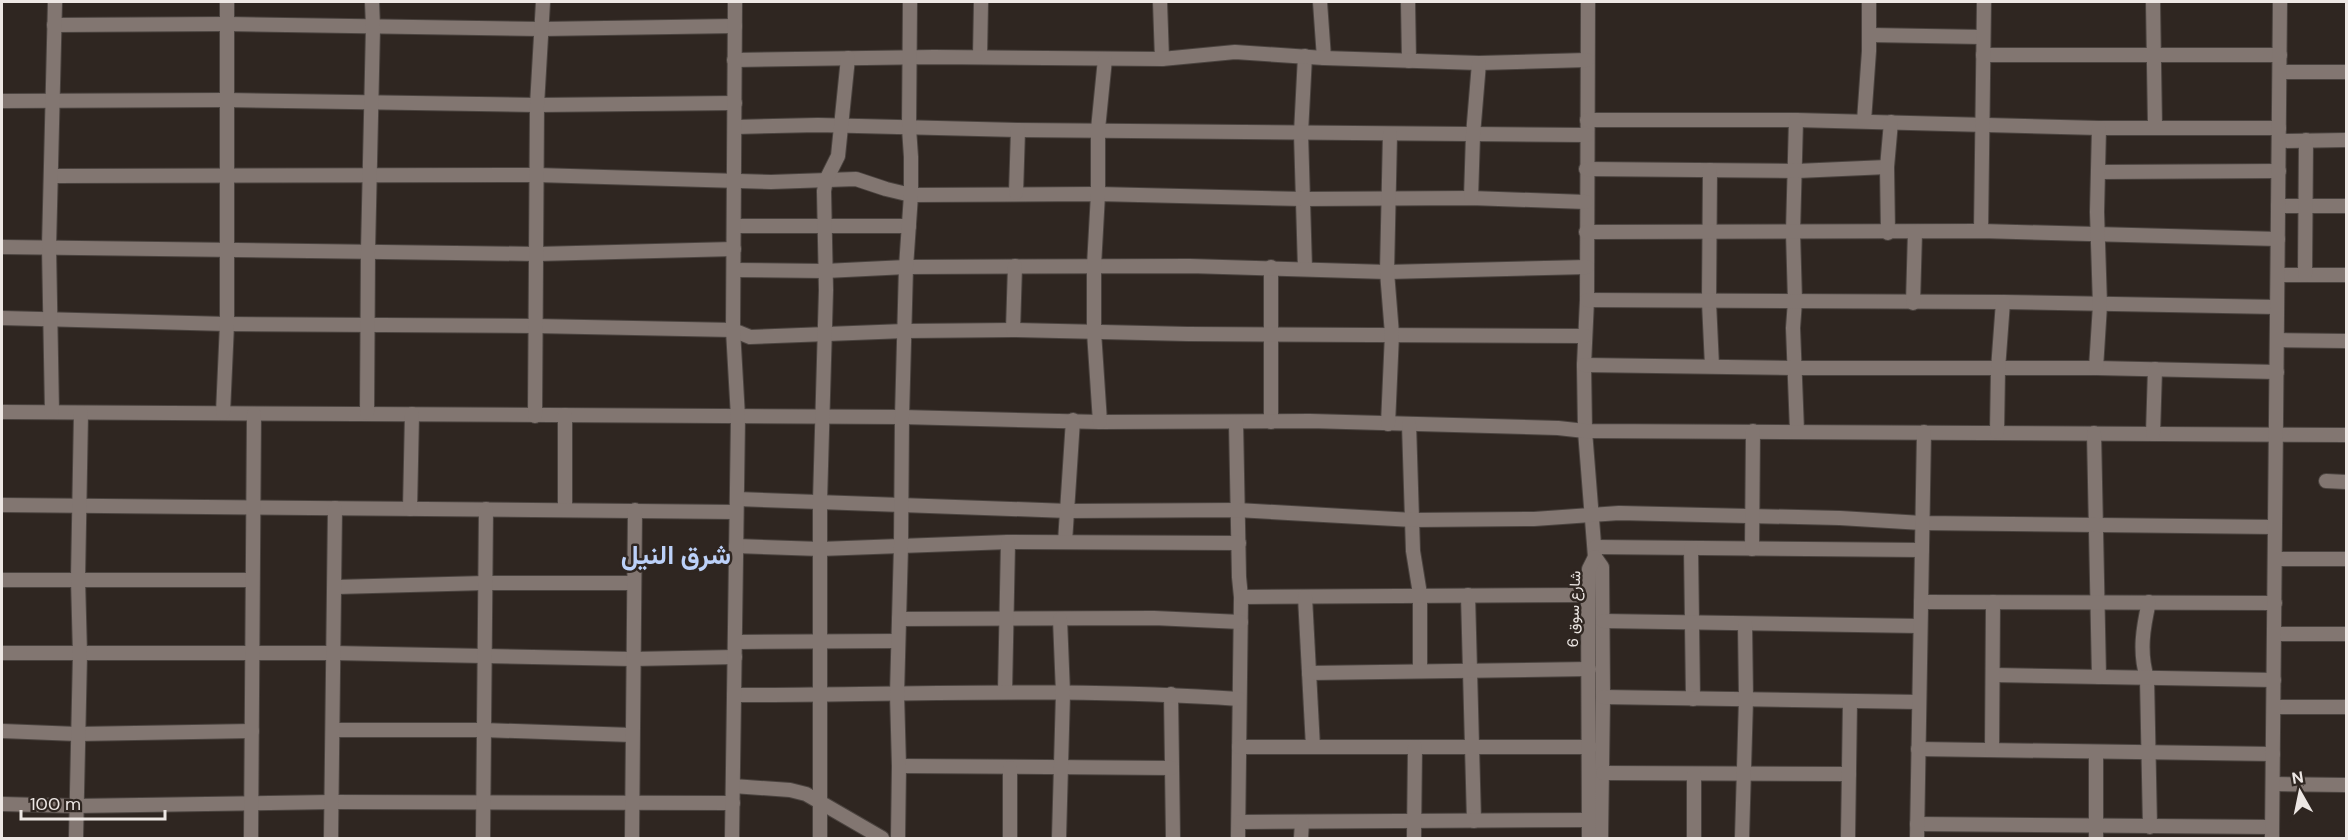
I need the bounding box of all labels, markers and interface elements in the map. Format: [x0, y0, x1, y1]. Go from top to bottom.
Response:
district label: شرق النيل [621, 537, 731, 572]
street label: شارع سوق 6 [1563, 570, 1586, 648]
north arrow [2270, 762, 2330, 822]
text: N [2290, 766, 2305, 789]
scale bar [21, 783, 165, 821]
text: 100 m [30, 792, 81, 816]

